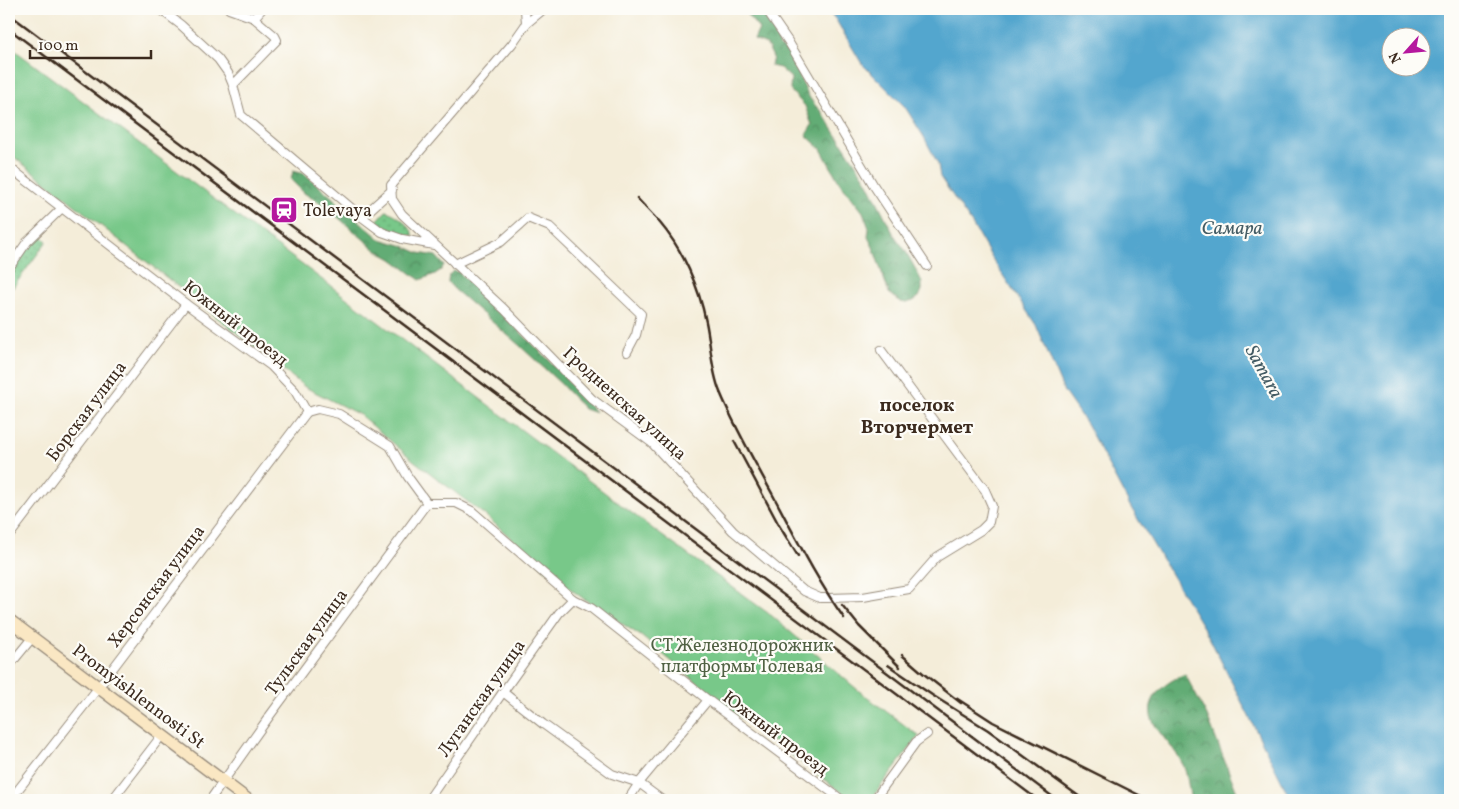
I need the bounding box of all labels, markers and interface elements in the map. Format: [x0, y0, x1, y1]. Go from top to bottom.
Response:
scale bar [30, 28, 151, 60]
north arrow [1382, 28, 1432, 78]
text: 100 m [38, 36, 78, 57]
text: N [1385, 48, 1407, 66]
station icon: Tolevaya [269, 195, 299, 225]
place label: Tolevaya [303, 199, 372, 224]
water label: Самара [1202, 216, 1262, 242]
street label: Южный проезд [177, 275, 293, 373]
water label: Samara [1238, 341, 1288, 403]
street label: Гродненская улица [557, 342, 691, 467]
street label: Борская улица [41, 356, 133, 467]
district label: поселок Вторчермет [861, 393, 974, 441]
street label: Херсонская улица [103, 520, 212, 653]
street label: Тульская улица [260, 584, 355, 701]
park label: СТ Железнодорожник платформы Толевая [651, 634, 834, 680]
street label: Луганская улица [432, 635, 532, 763]
street label: Promyishlennosti St [66, 639, 210, 756]
street label: Южный проезд [717, 686, 834, 783]

